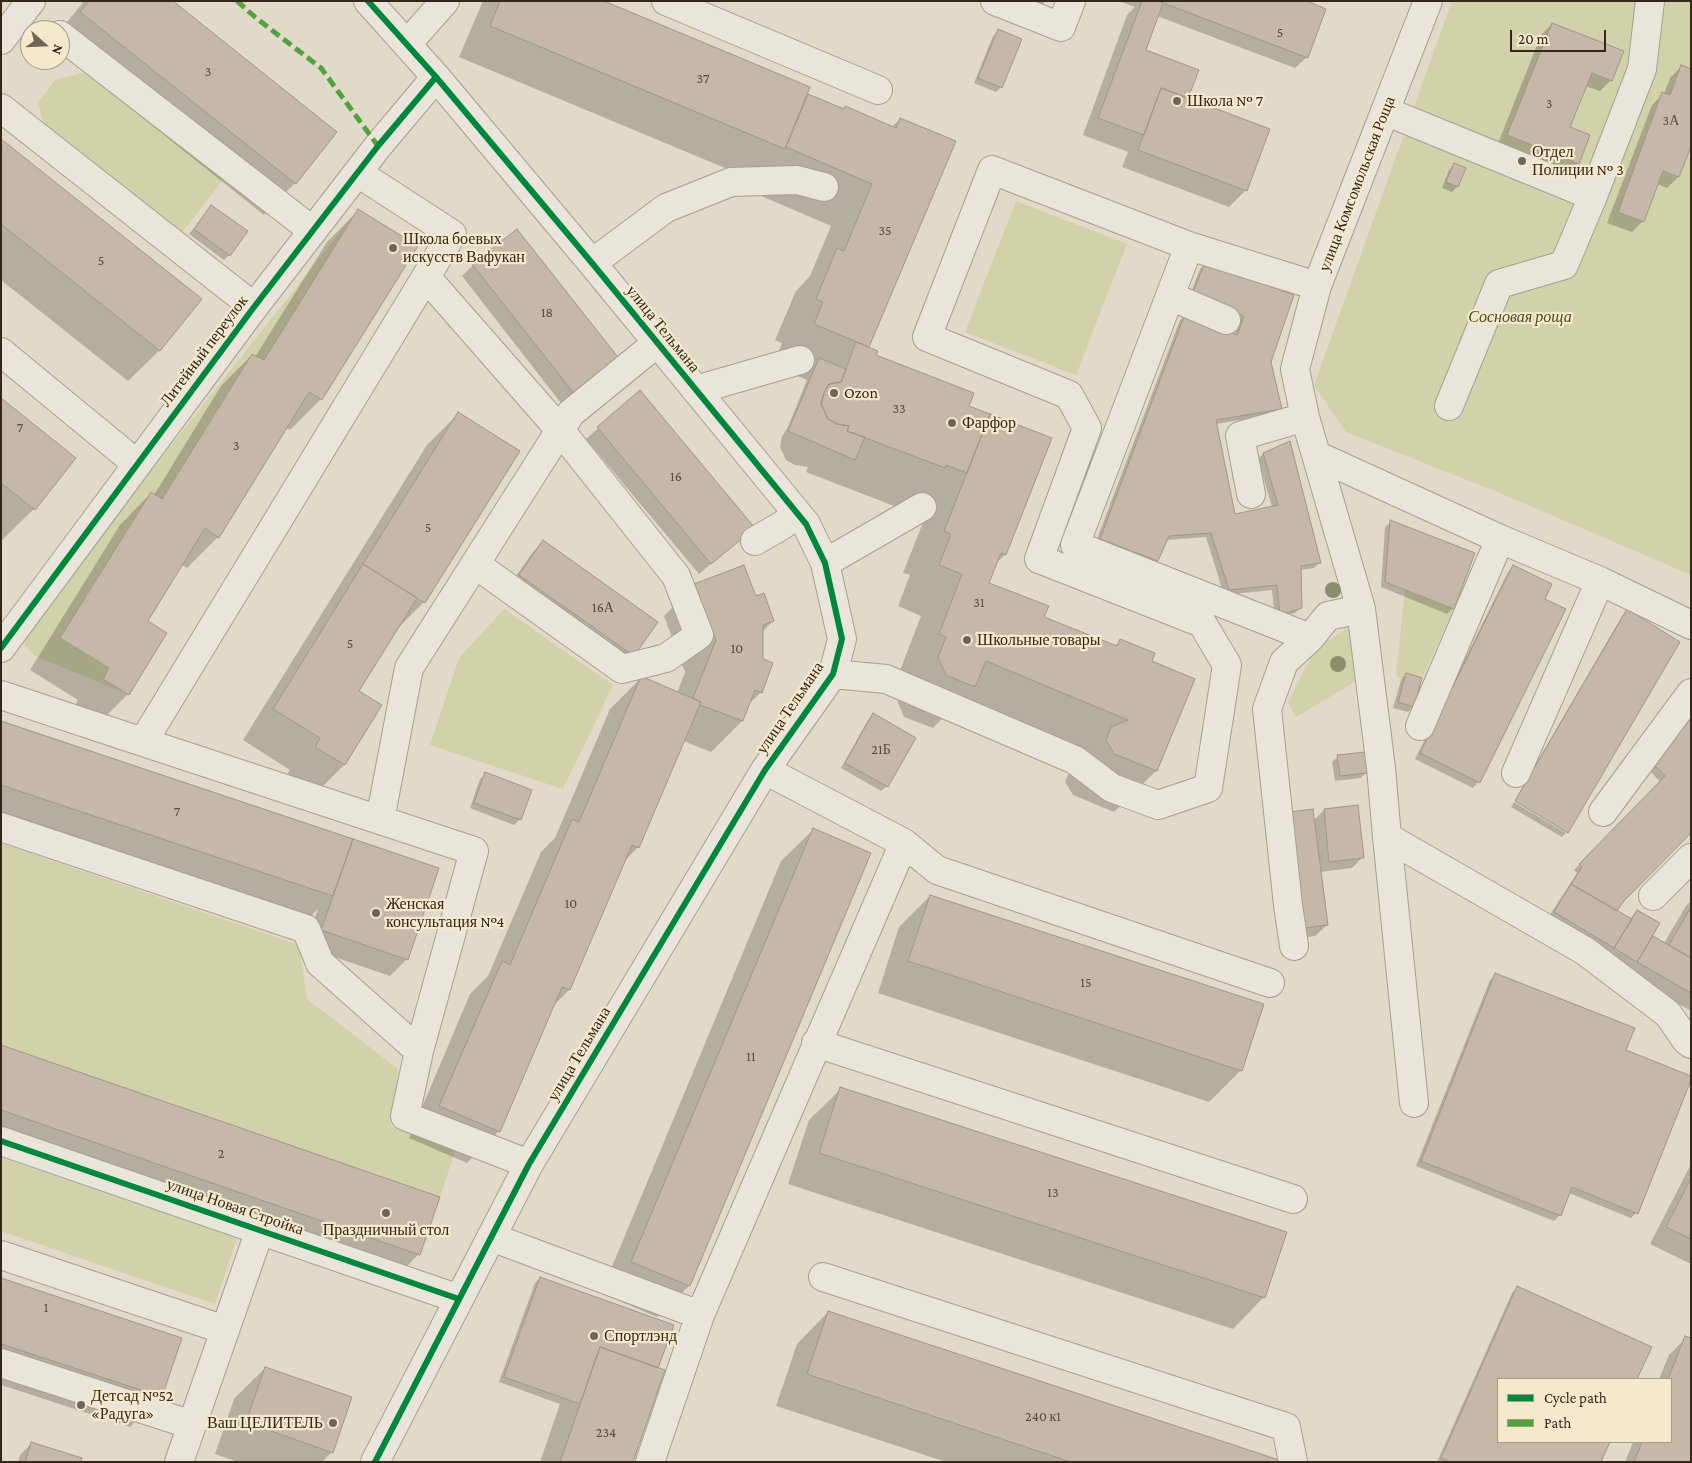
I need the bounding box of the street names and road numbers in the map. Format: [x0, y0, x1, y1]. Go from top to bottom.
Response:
street label: улица Комсомольская Роща [1315, 94, 1399, 274]
street label: улица Тельмана [622, 281, 704, 377]
street label: Литейный переулок [156, 292, 252, 410]
street label: улица Тельмана [752, 658, 828, 758]
street label: улица Тельмана [543, 1003, 615, 1105]
street label: улица Новая Стройка [164, 1175, 306, 1239]

